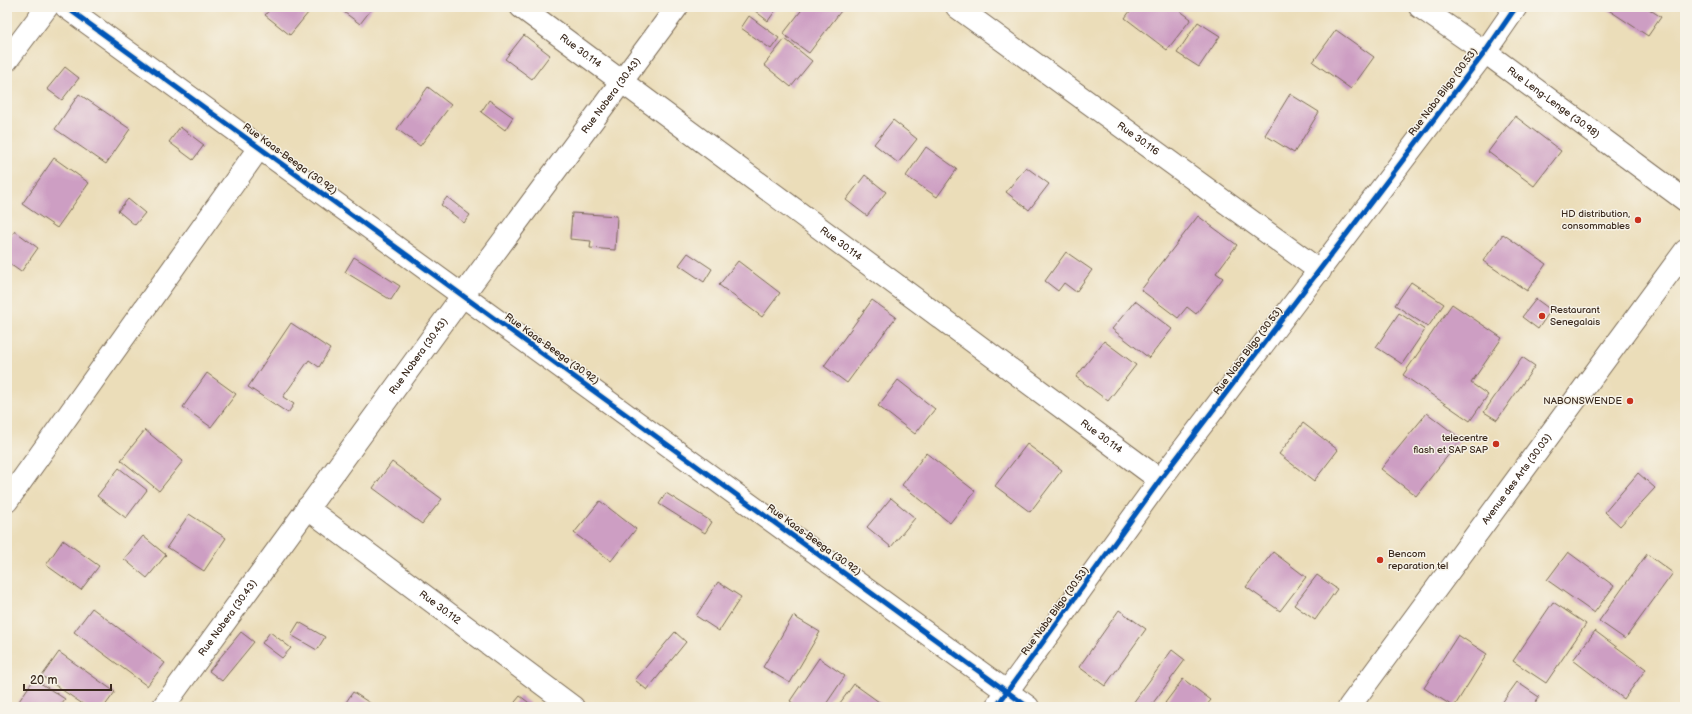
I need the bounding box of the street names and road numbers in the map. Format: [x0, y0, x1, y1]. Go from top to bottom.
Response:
street label: Rue 30.114 [557, 32, 604, 70]
street label: Rue Naba Bilgo (30.53) [1406, 45, 1480, 138]
street label: Rue Nobera (30.43) [579, 55, 643, 136]
street label: Rue Leng-Lenge (30.98) [1505, 64, 1602, 141]
street label: Rue 30.116 [1115, 119, 1162, 158]
street label: Rue Kaas-Beega (30.92) [241, 121, 340, 197]
street label: Rue 30.114 [818, 224, 864, 263]
street label: Rue Naba Bilgo (30.53) [1211, 304, 1285, 397]
street label: Rue Kaas-Beega (30.92) [503, 311, 602, 387]
street label: Rue Nobera (30.43) [387, 315, 450, 397]
street label: Rue 30.114 [1078, 417, 1125, 456]
street label: Avenue des Arts (30.03) [1480, 431, 1554, 527]
street label: Rue Kaas-Beega (30.92) [765, 502, 864, 578]
street label: Rue Naba Bilgo (30.53) [1019, 564, 1092, 658]
street label: Rue Nobera (30.43) [196, 577, 260, 659]
street label: Rue 30.112 [417, 588, 463, 627]

